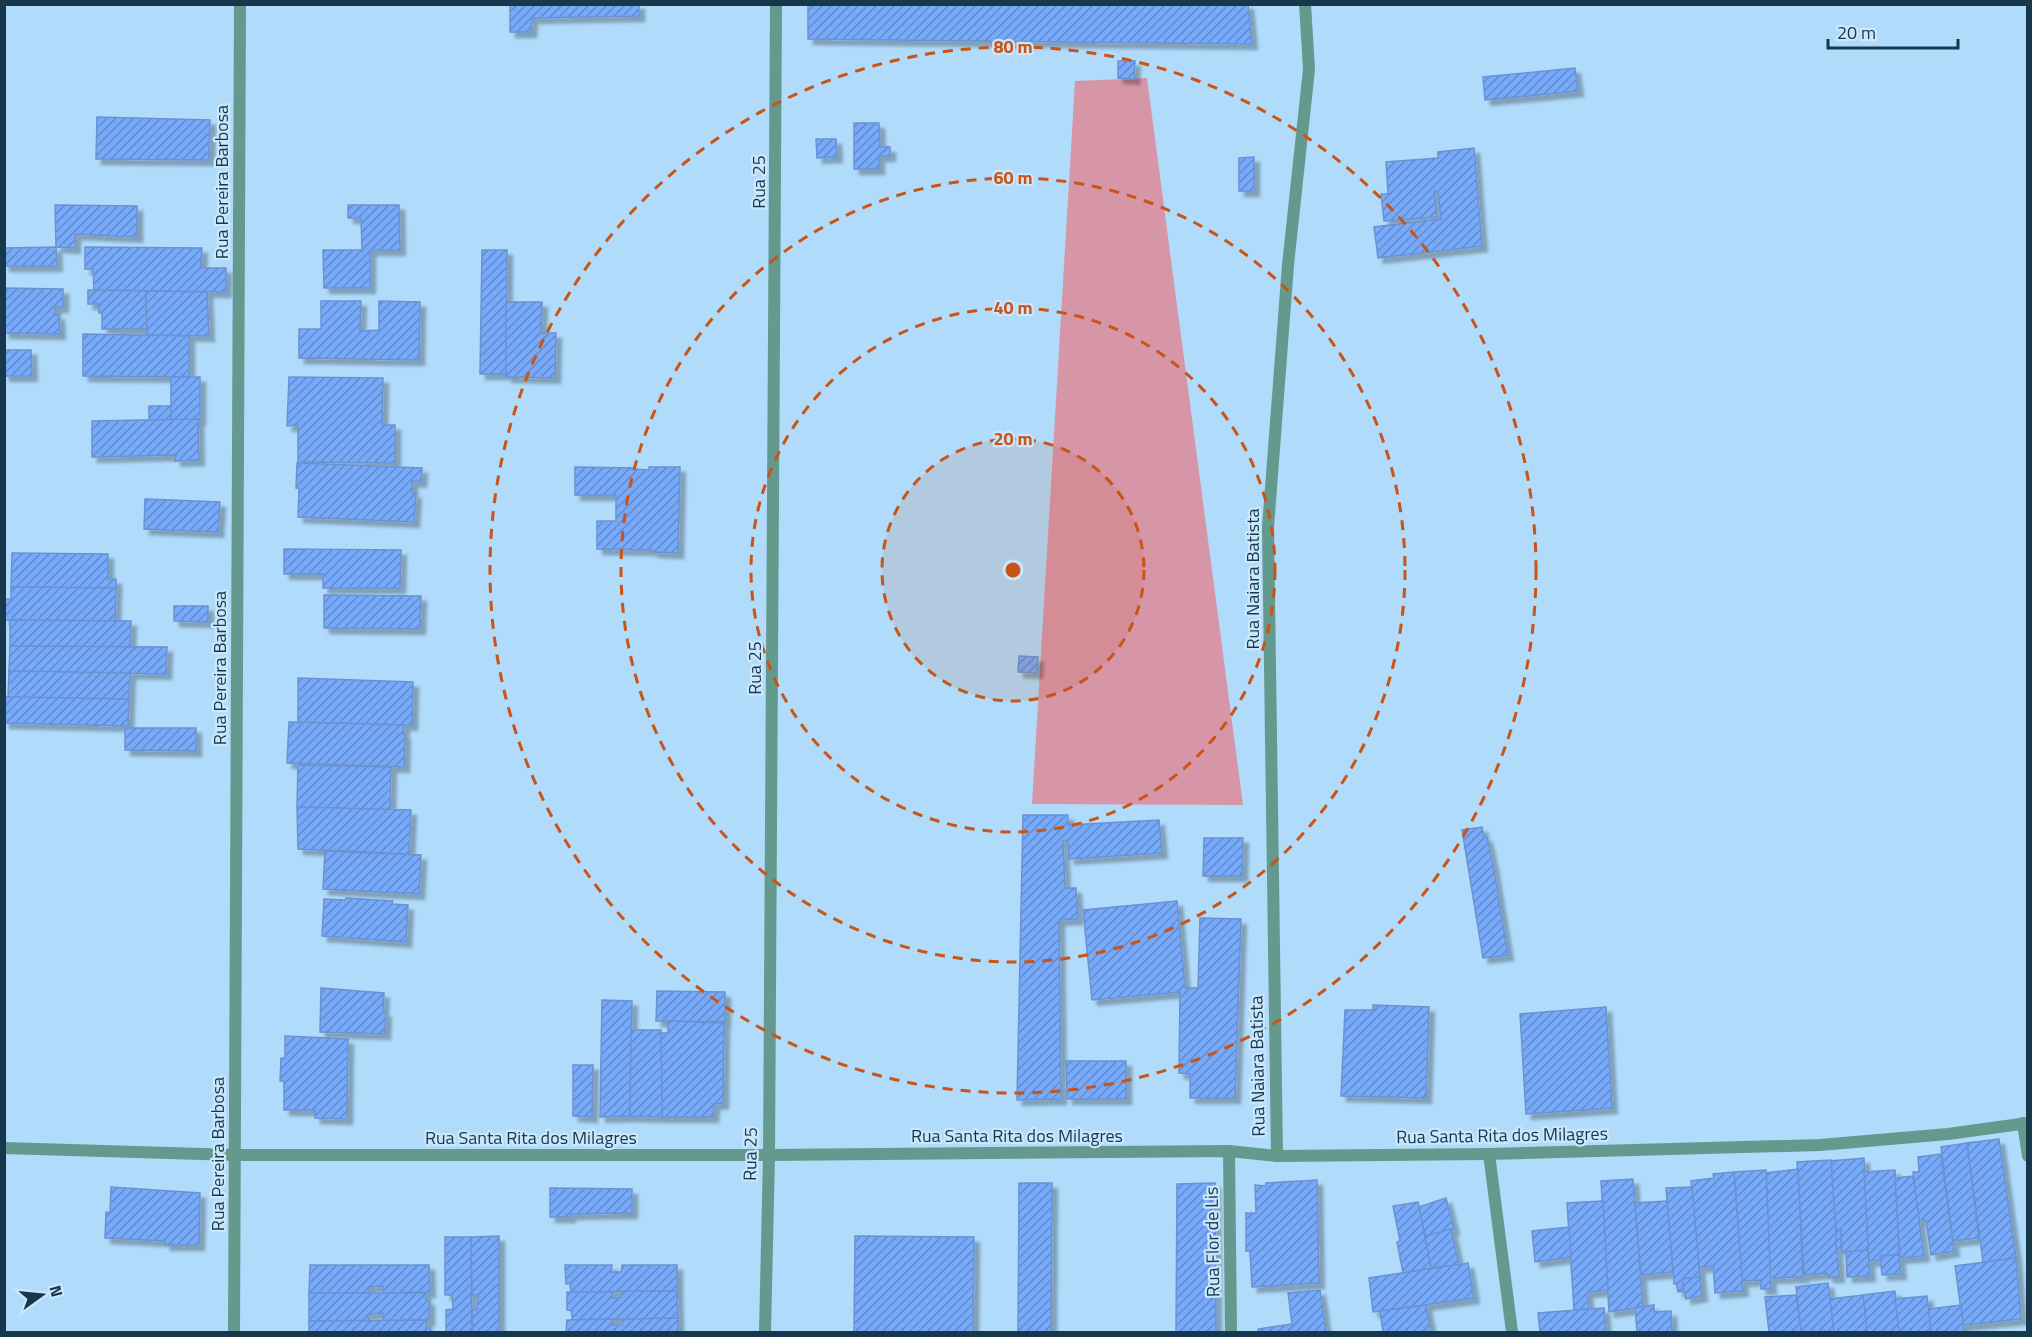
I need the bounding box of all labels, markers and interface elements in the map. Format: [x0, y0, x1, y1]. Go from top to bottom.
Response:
scale bar [1828, 12, 1958, 50]
text: 20 m [1837, 19, 1876, 46]
text: 80 m [993, 33, 1033, 60]
street label: Rua Pereira Barbosa [208, 105, 235, 259]
street label: Rua 25 [745, 155, 772, 209]
text: 60 m [993, 164, 1033, 191]
text: 40 m [993, 294, 1033, 321]
text: 20 m [993, 425, 1033, 452]
street label: Rua Naiara Batista [1239, 509, 1266, 650]
centre of rings [1003, 560, 1023, 580]
street label: Rua Pereira Barbosa [206, 591, 233, 745]
street label: Rua 25 [741, 641, 768, 695]
street label: Rua Naiara Batista [1242, 995, 1272, 1137]
street label: Rua Pereira Barbosa [204, 1077, 231, 1231]
street label: Rua Santa Rita dos Milagres [1396, 1120, 1608, 1150]
street label: Rua Santa Rita dos Milagres [911, 1122, 1123, 1149]
street label: Rua Santa Rita dos Milagres [425, 1124, 637, 1151]
street label: Rua 25 [736, 1127, 764, 1181]
street label: Rua Flor de Lis [1198, 1187, 1226, 1297]
north arrow [12, 1265, 72, 1325]
text: N [43, 1283, 70, 1300]

